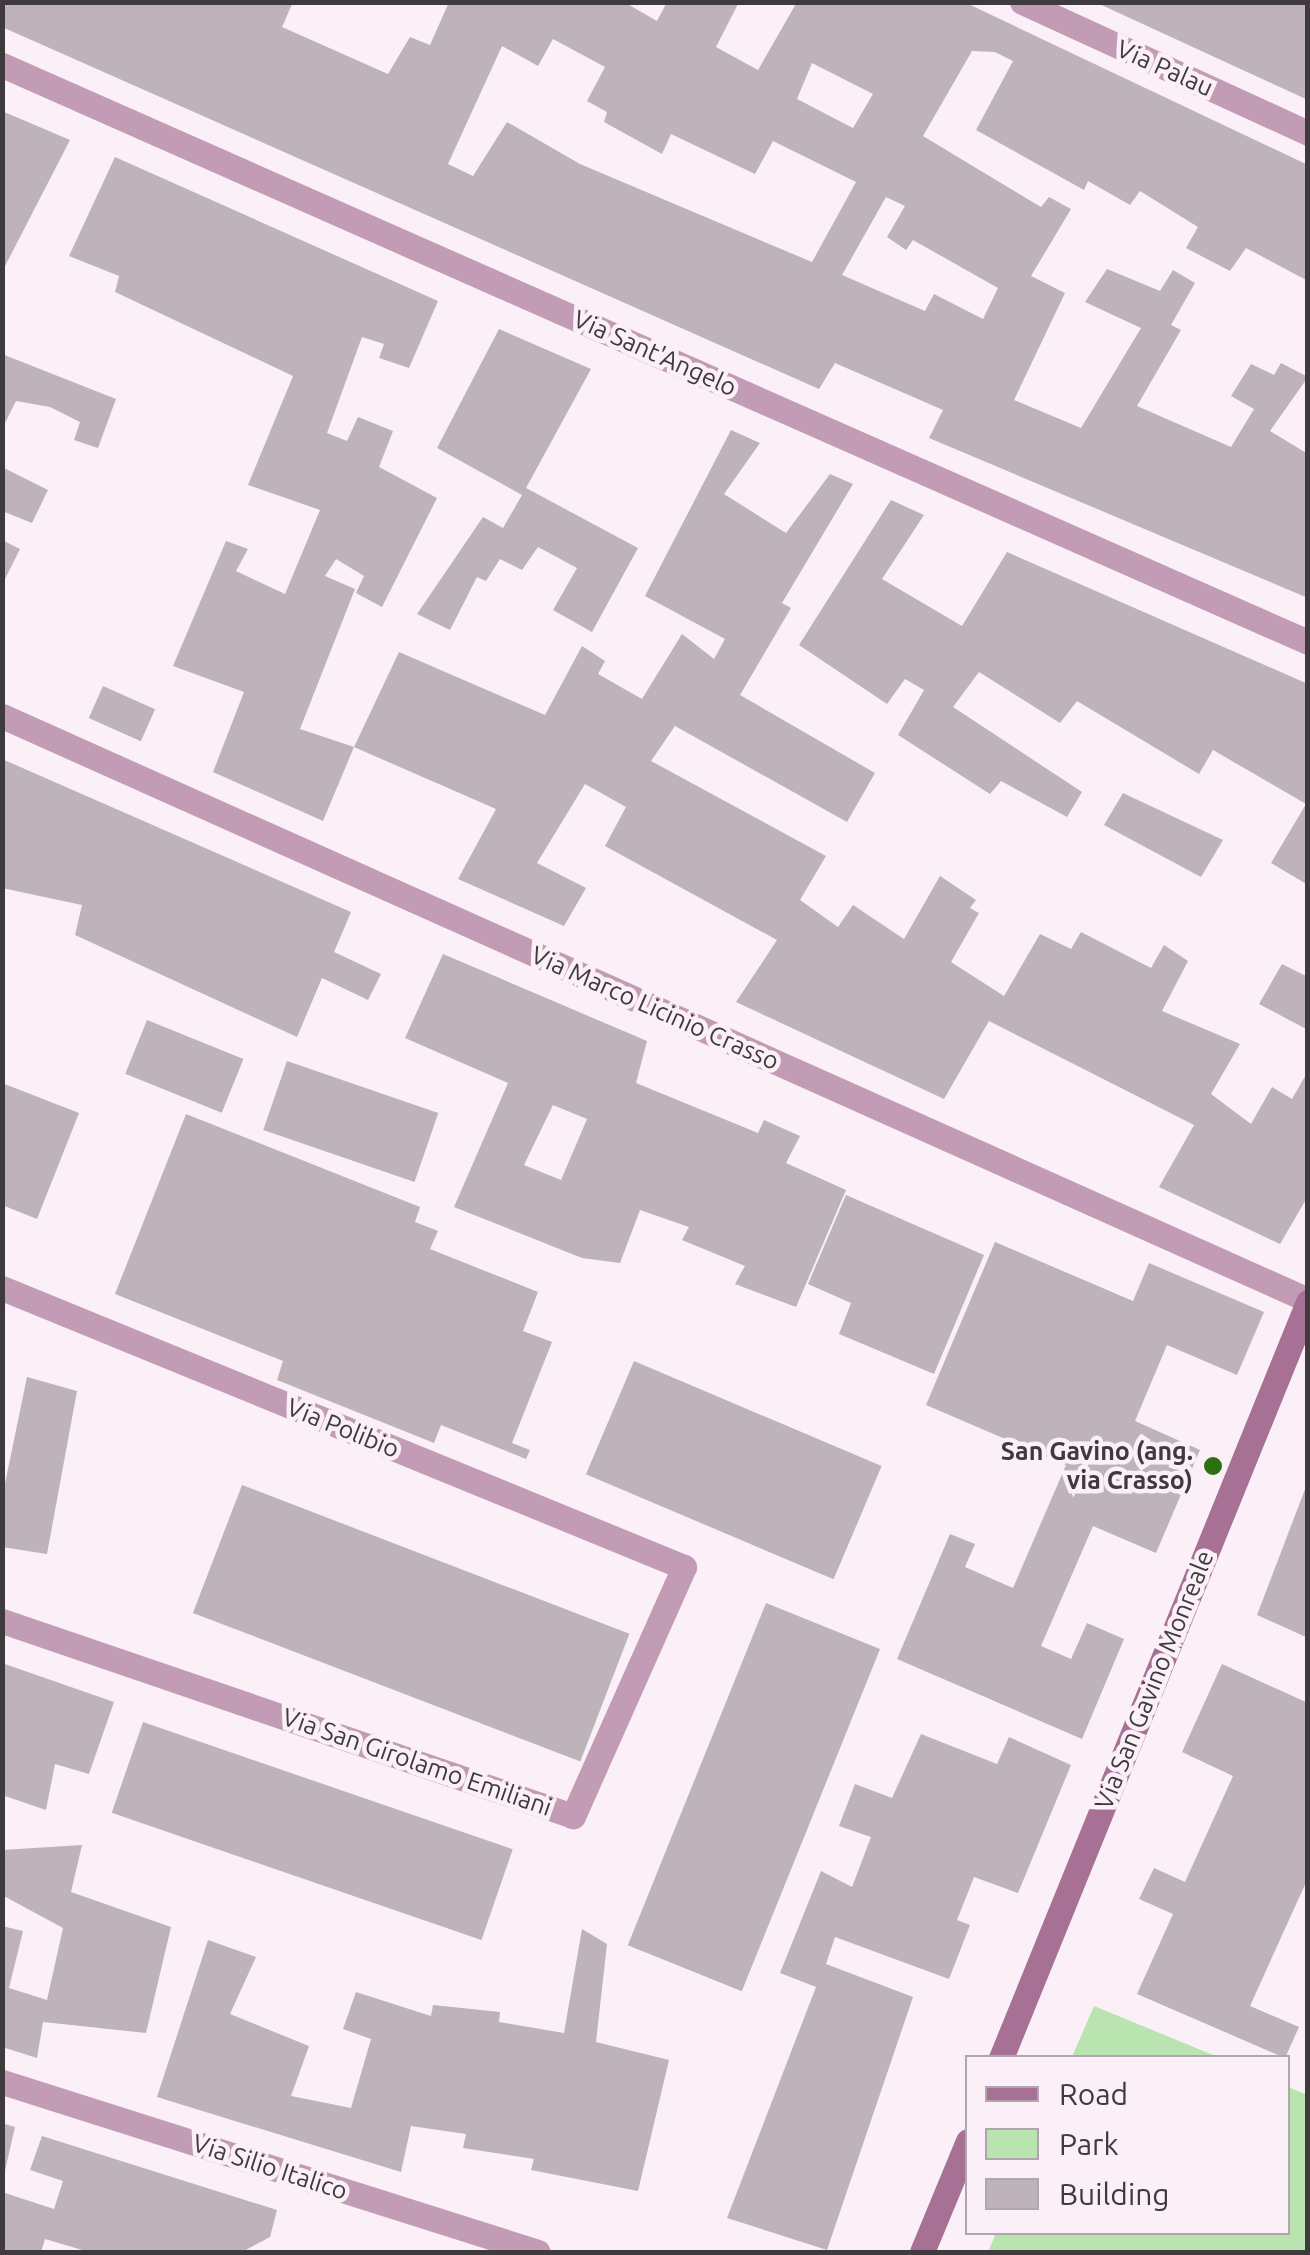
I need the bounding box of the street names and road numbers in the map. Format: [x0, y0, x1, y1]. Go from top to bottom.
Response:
street label: Via Palau [1112, 33, 1218, 103]
street label: Via Sant'Angelo [569, 304, 741, 402]
street label: Via Marco Licinio Crasso [526, 940, 784, 1076]
street label: Via Polibio [282, 1392, 404, 1464]
street label: Via San Gavino Monreale [1088, 1546, 1220, 1814]
street label: Via San Girolamo Emiliani [278, 1702, 556, 1822]
street label: Via Silio Italico [189, 2128, 351, 2206]

